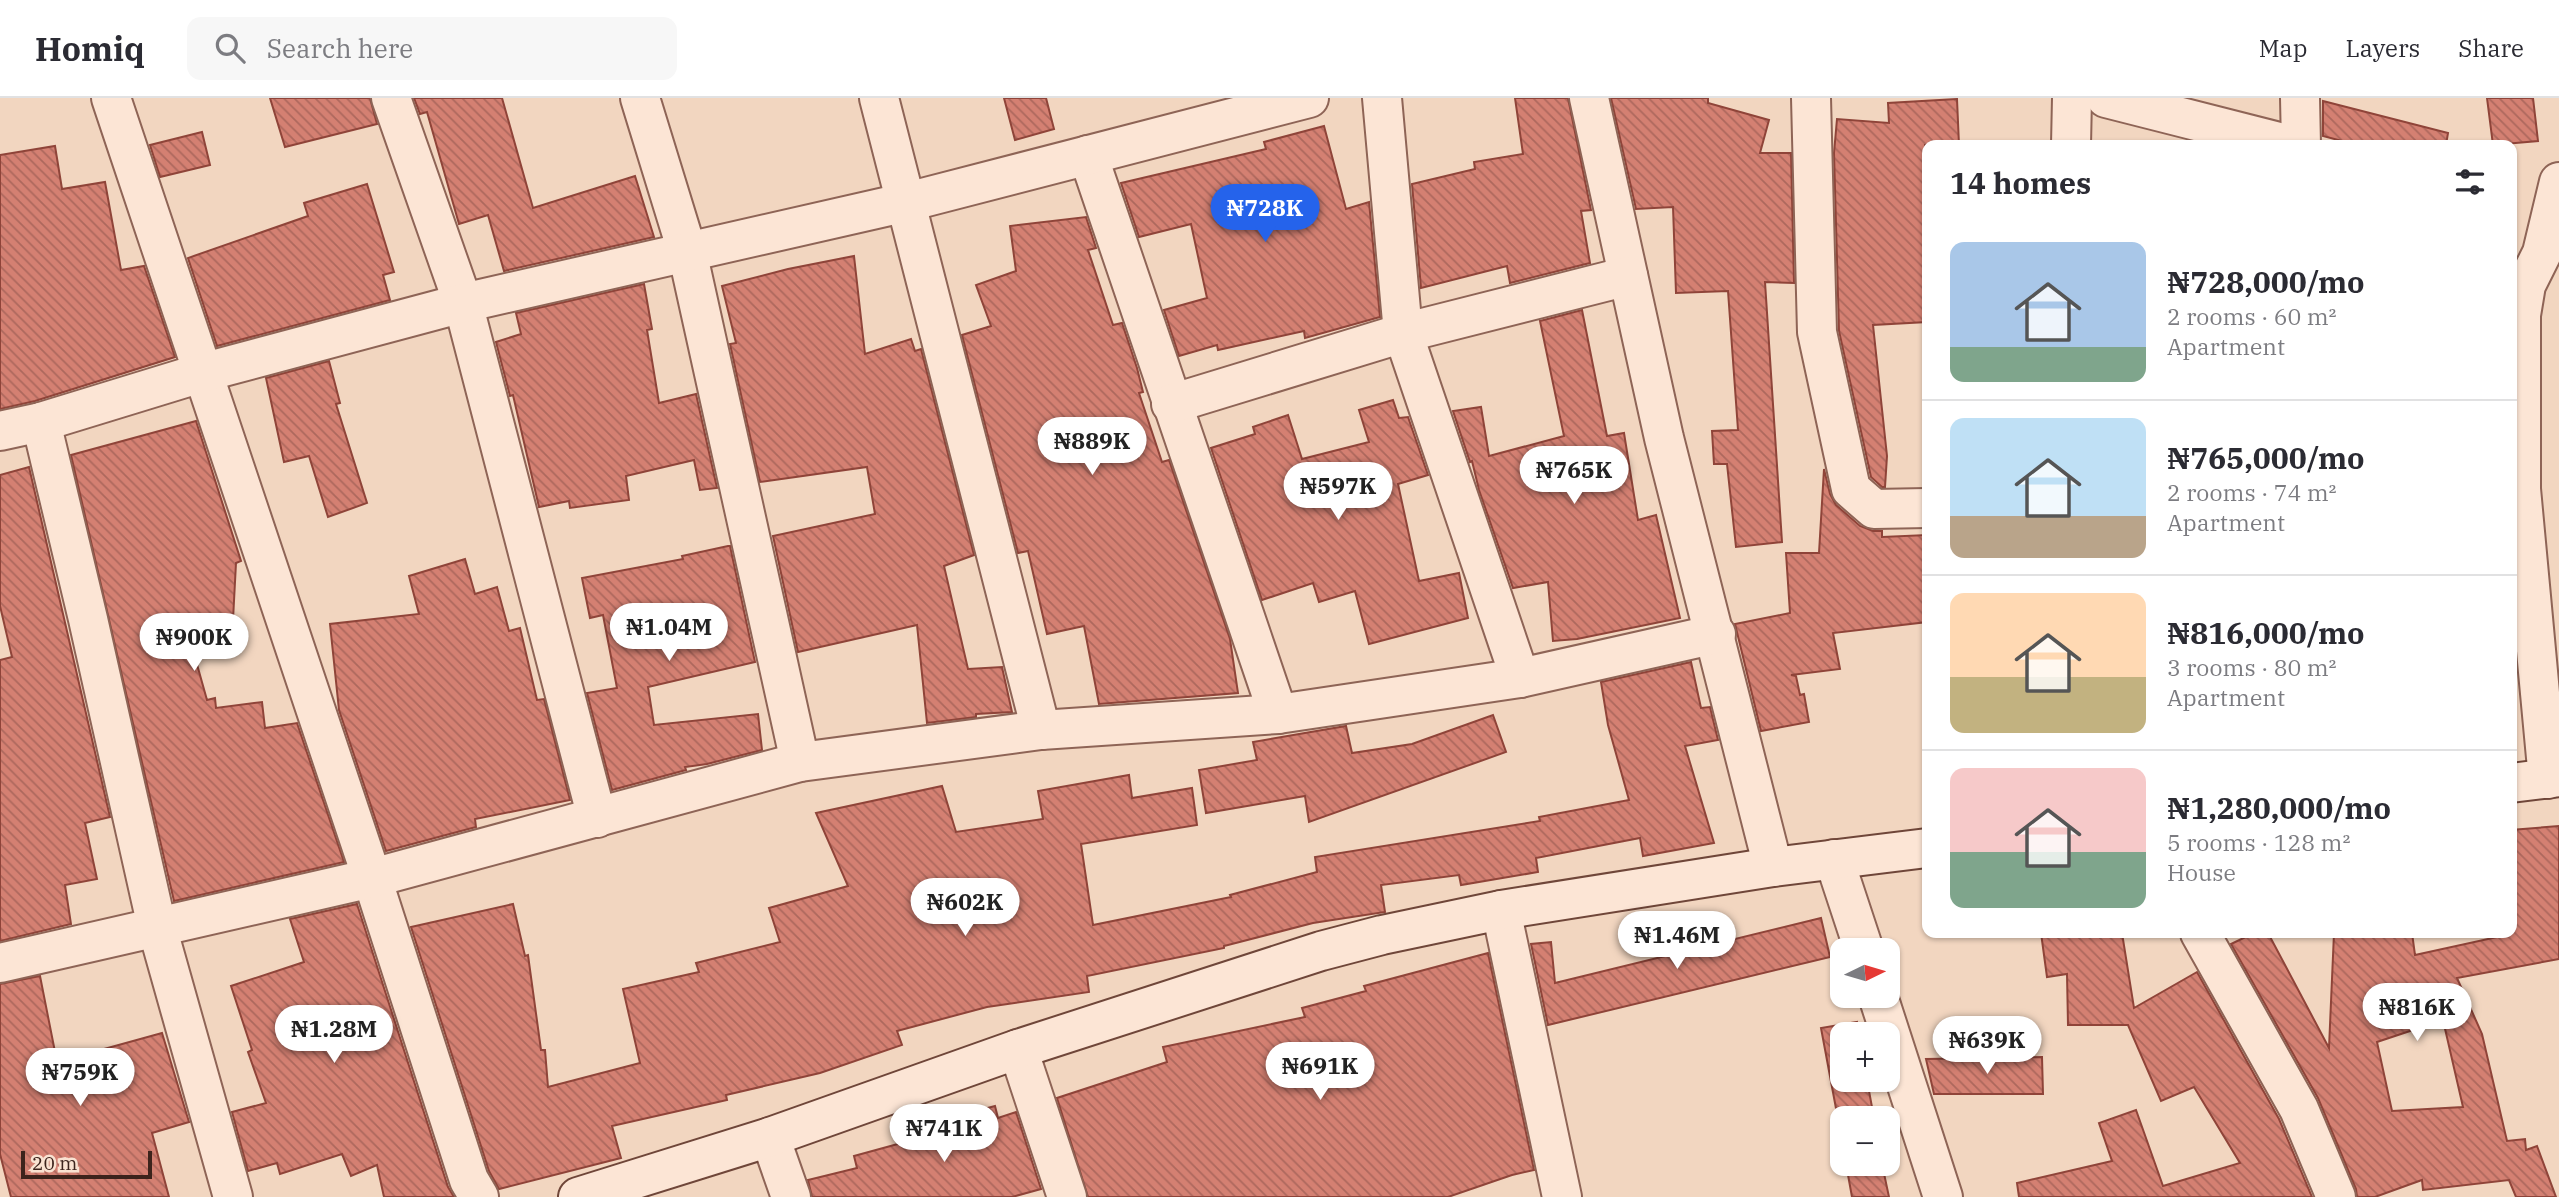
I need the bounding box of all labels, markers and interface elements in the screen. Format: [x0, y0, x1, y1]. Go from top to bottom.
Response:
search box [187, 17, 677, 80]
text: Homiq [35, 27, 145, 70]
icon: search [211, 29, 249, 67]
text: Search here [267, 31, 413, 65]
text: Map [2259, 32, 2307, 64]
text: Layers [2345, 32, 2420, 64]
text: Share [2458, 32, 2524, 64]
text: 14 homes [1950, 163, 2091, 202]
icon: filters [2451, 163, 2489, 201]
pin: ₦728K [1216, 184, 1314, 244]
text: ₦728K [1227, 192, 1303, 222]
text: ₦728,000/mo [2167, 262, 2365, 301]
icon: home [2006, 270, 2090, 354]
text: 2 rooms · 60 m² [2167, 301, 2337, 331]
text: Apartment [2167, 331, 2285, 361]
pin: ₦889K [1043, 418, 1141, 477]
text: ₦889K [1054, 425, 1130, 455]
text: ₦765,000/mo [2167, 438, 2365, 477]
pin: ₦765K [1525, 446, 1623, 506]
icon: home [2006, 446, 2090, 530]
text: ₦765K [1536, 454, 1612, 484]
pin: ₦597K [1289, 462, 1387, 522]
text: ₦597K [1300, 470, 1376, 500]
text: 2 rooms · 74 m² [2167, 477, 2337, 507]
text: Apartment [2167, 507, 2285, 537]
pin: ₦1.04M [612, 603, 726, 663]
text: ₦1.04M [626, 611, 712, 641]
text: ₦816,000/mo [2167, 613, 2365, 652]
pin: ₦900K [145, 614, 243, 673]
text: ₦900K [156, 621, 232, 651]
icon: home [2006, 621, 2090, 705]
text: 3 rooms · 80 m² [2167, 652, 2337, 682]
text: Apartment [2167, 682, 2285, 712]
text: ₦1,280,000/mo [2167, 788, 2391, 827]
icon: home [2006, 796, 2090, 880]
text: 5 rooms · 128 m² [2167, 827, 2350, 857]
text: House [2167, 857, 2236, 887]
pin: ₦602K [916, 878, 1014, 938]
text: ₦602K [927, 886, 1003, 916]
pin: ₦1.46M [1620, 912, 1734, 971]
text: ₦1.46M [1634, 919, 1720, 949]
north arrow [1830, 938, 1900, 1008]
map controls [1830, 938, 1900, 1176]
pin: ₦816K [2368, 984, 2466, 1043]
text: ₦816K [2379, 991, 2455, 1021]
pin: ₦1.28M [277, 1006, 391, 1065]
text: ₦1.28M [291, 1013, 377, 1043]
pin: ₦639K [1938, 1016, 2036, 1076]
button: + [1830, 1022, 1900, 1092]
text: ₦639K [1949, 1024, 2025, 1054]
pin: ₦691K [1271, 1042, 1369, 1102]
pin: ₦759K [31, 1048, 129, 1108]
text: ₦691K [1282, 1050, 1358, 1080]
text: ₦759K [42, 1056, 118, 1086]
pin: ₦741K [895, 1104, 993, 1164]
button: − [1830, 1106, 1900, 1176]
text: ₦741K [906, 1112, 982, 1142]
scale bar [21, 1148, 152, 1180]
text: 20 m [32, 1151, 77, 1175]

